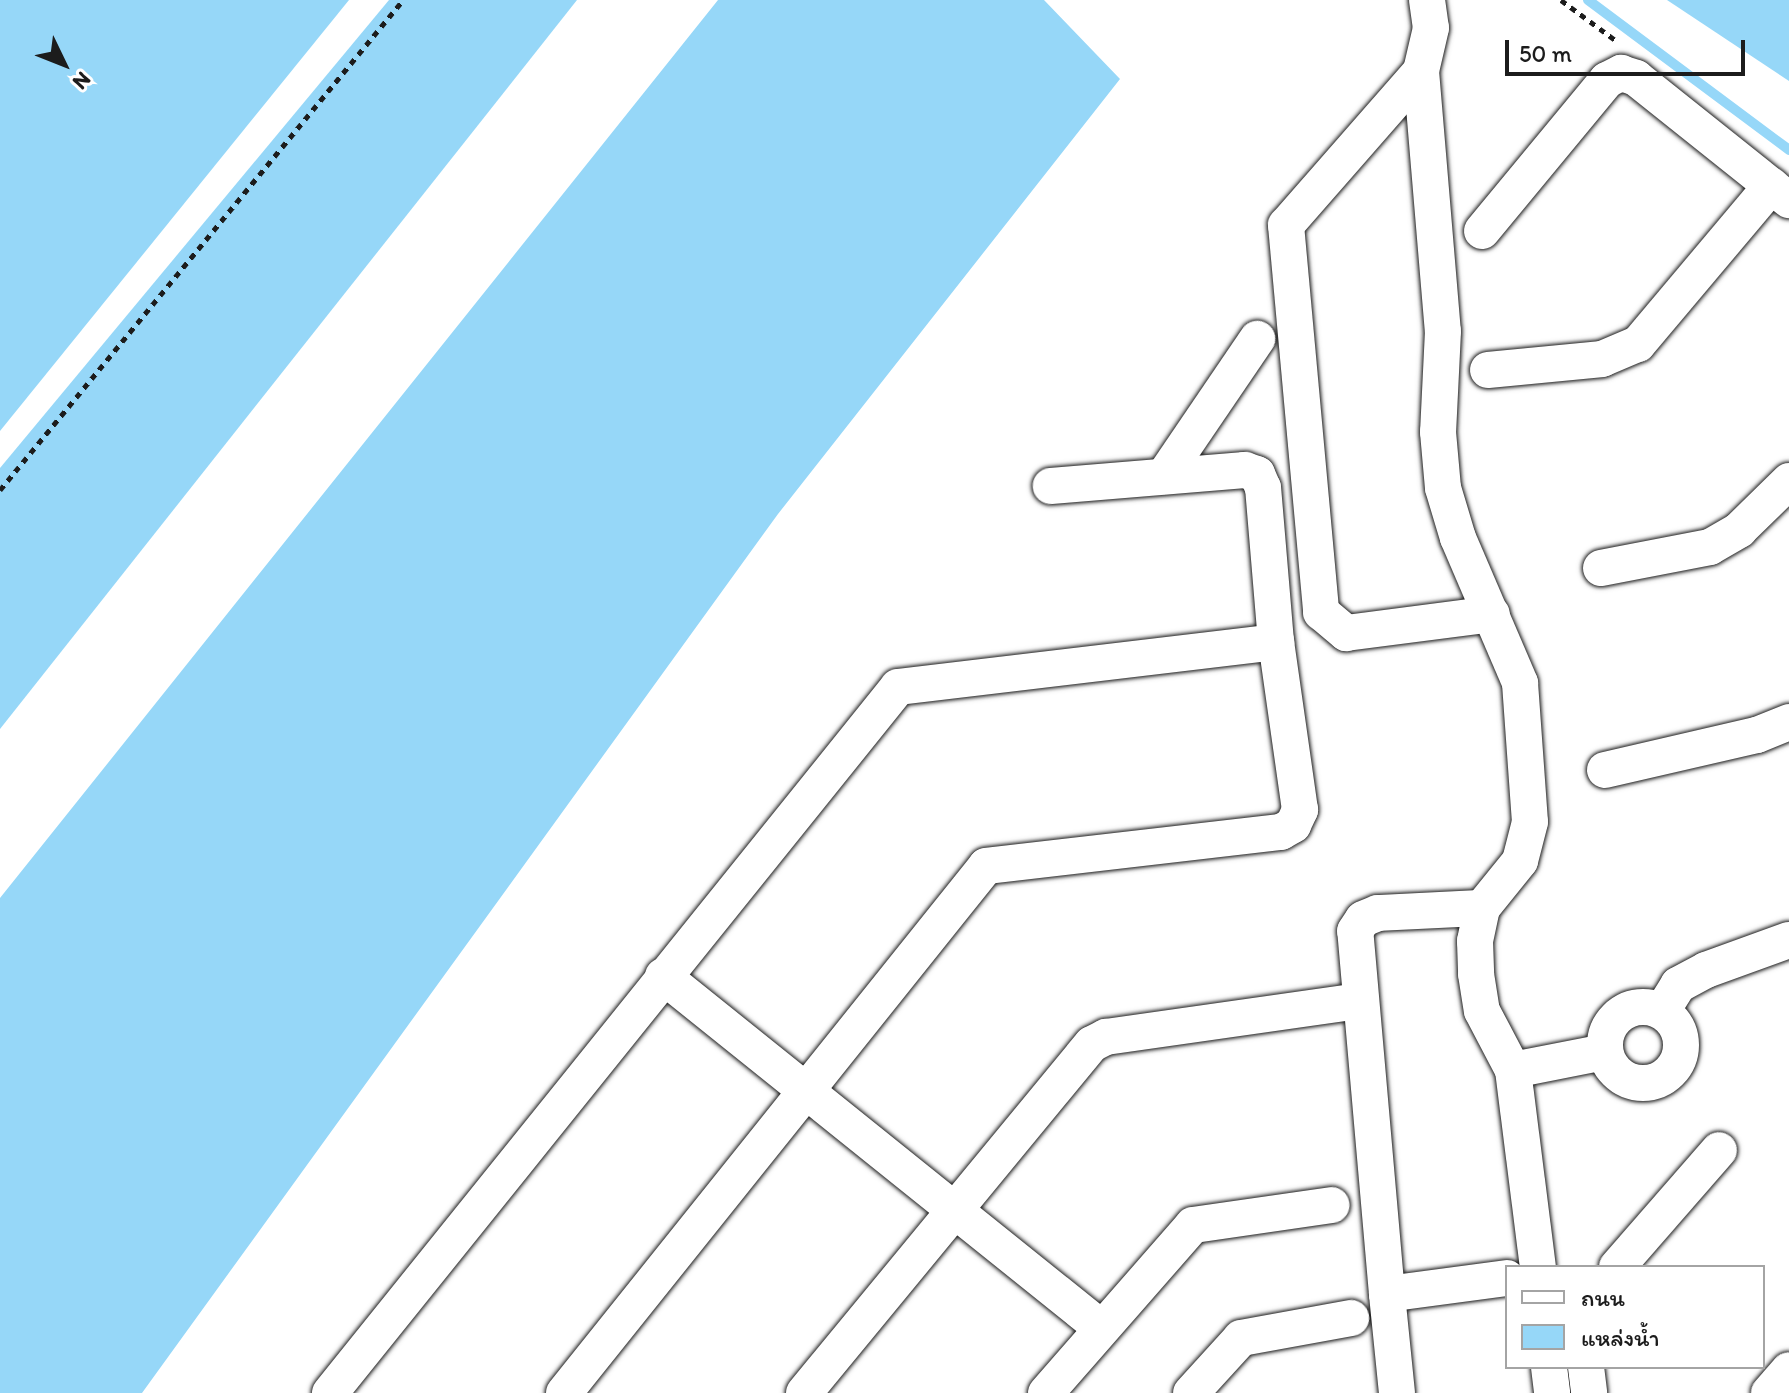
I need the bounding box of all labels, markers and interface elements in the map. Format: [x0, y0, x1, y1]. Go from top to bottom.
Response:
north arrow [24, 24, 104, 104]
scale bar [1509, 24, 1749, 74]
text: 50 m [1519, 39, 1572, 68]
text: N [67, 66, 97, 95]
legend [1505, 1265, 1765, 1369]
text: ถนน [1581, 1283, 1625, 1312]
text: แหล่งน้ำ [1581, 1323, 1660, 1352]

